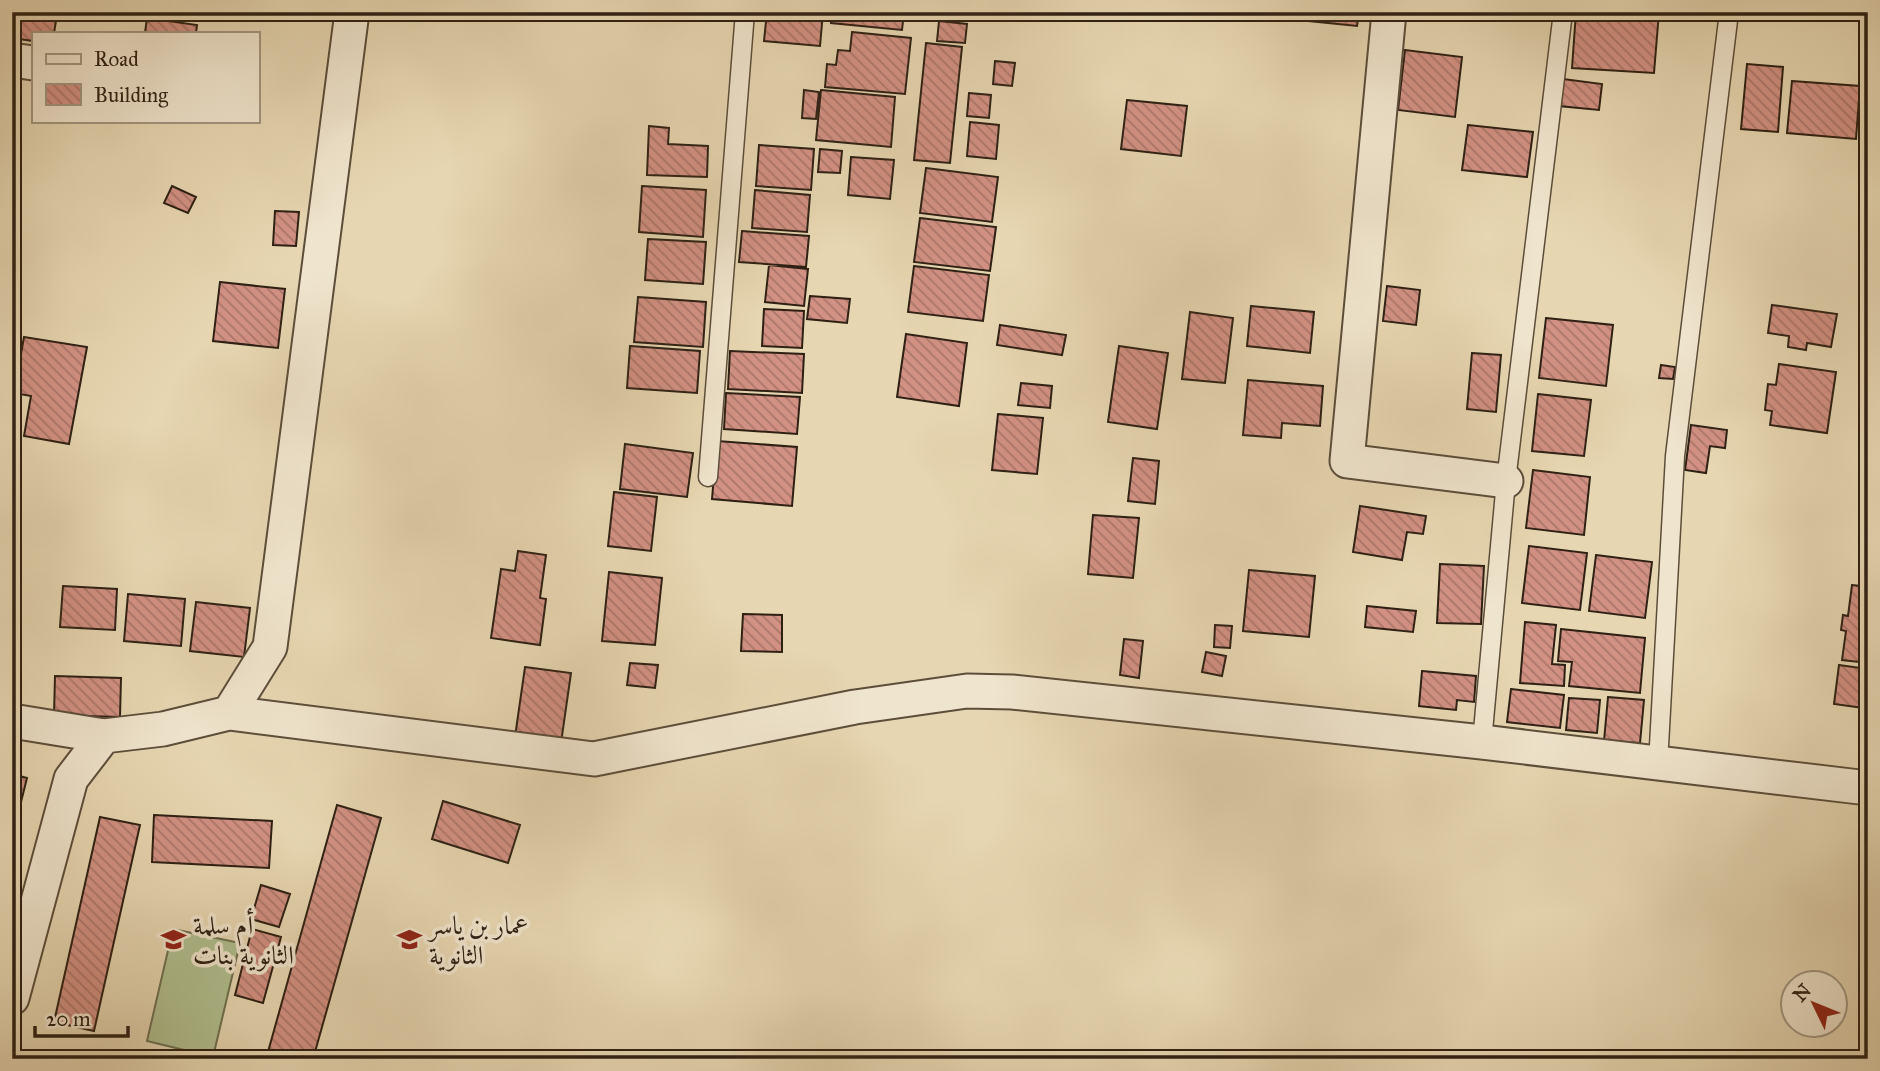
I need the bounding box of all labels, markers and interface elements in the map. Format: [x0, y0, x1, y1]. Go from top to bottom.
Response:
legend [32, 32, 259, 122]
text: Road [94, 46, 139, 72]
text: Building [94, 82, 168, 108]
place label: أم سلمة الثانوية بنات [193, 908, 294, 972]
place label: عمار بن ياسر الثانوية [426, 909, 529, 972]
school or university icon: أم سلمة الثانوية بنات [159, 926, 187, 954]
school or university icon: عمار بن ياسر الثانوية [395, 926, 423, 954]
north arrow [1778, 970, 1848, 1040]
text: N [1788, 979, 1816, 1006]
scale bar [35, 994, 128, 1038]
text: 20 m [46, 1006, 91, 1032]

